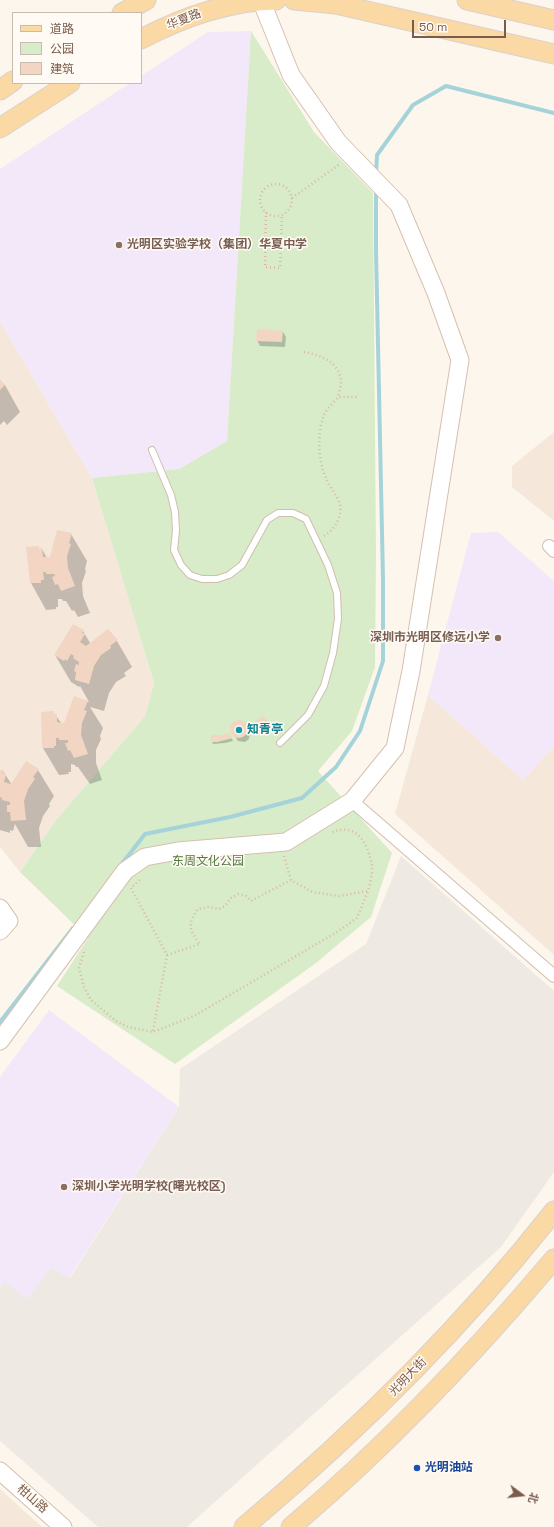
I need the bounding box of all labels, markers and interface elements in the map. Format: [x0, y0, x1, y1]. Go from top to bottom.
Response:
street label: 华夏路 [165, 7, 203, 33]
legend [12, 12, 142, 84]
scale bar [414, 12, 508, 38]
text: 50 m [419, 19, 447, 35]
text: 道路 [50, 21, 74, 37]
text: 公园 [50, 41, 74, 57]
text: 建筑 [50, 61, 74, 77]
place label: 光明区实验学校（集团）华夏中学 [127, 238, 307, 252]
marker: 光明区实验学校（集团）华夏中学 [114, 240, 124, 250]
place label: 深圳市光明区修远小学 [370, 631, 490, 645]
marker: 深圳市光明区修远小学 [493, 633, 503, 643]
place label: 知青亭 [247, 723, 283, 737]
marker: 知青亭 [234, 725, 244, 735]
park label: 东周文化公园 [172, 855, 244, 869]
place label: 深圳小学光明学校(曙光校区) [72, 1180, 225, 1194]
marker: 深圳小学光明学校(曙光校区) [59, 1182, 69, 1192]
street label: 光明大街 [386, 1355, 430, 1399]
place label: 光明油站 [425, 1461, 473, 1475]
marker: 光明油站 [412, 1463, 422, 1473]
north arrow [502, 1475, 542, 1515]
street label: 柑山路 [14, 1482, 50, 1516]
text: 北 [525, 1491, 542, 1505]

